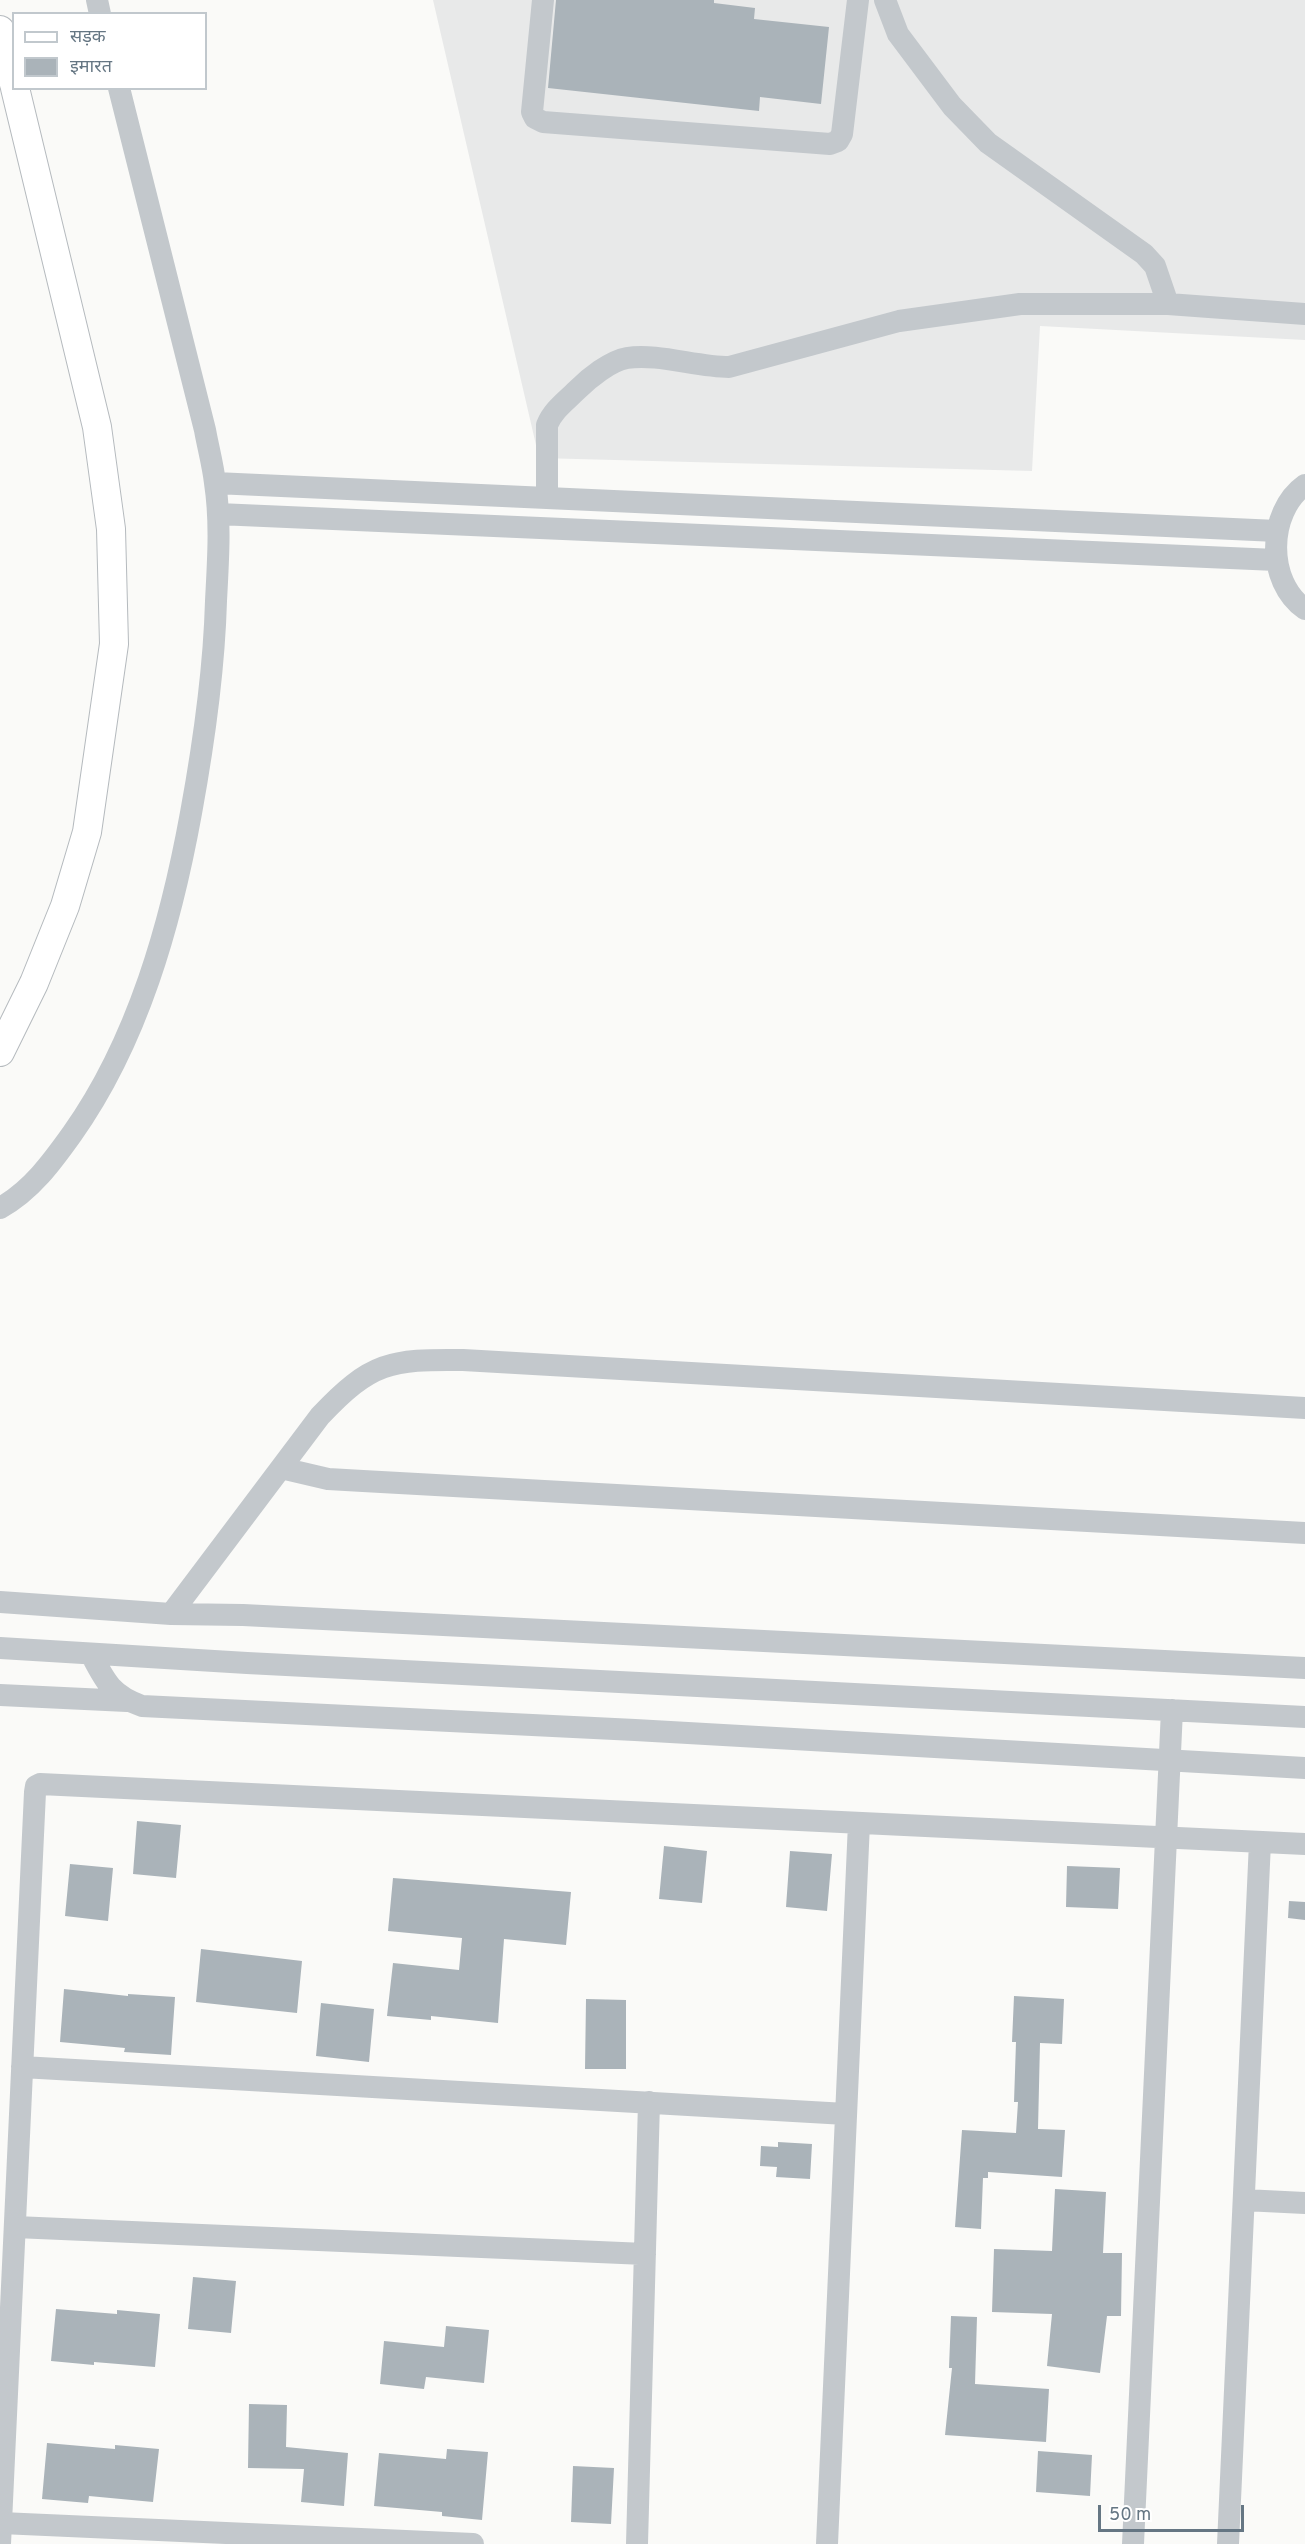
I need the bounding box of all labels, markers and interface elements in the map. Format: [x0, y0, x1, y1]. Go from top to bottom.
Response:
legend [12, 12, 207, 90]
text: सड़क [70, 26, 106, 49]
text: इमारत [70, 56, 112, 79]
scale bar [1101, 2493, 1246, 2531]
text: 50 m [1109, 2504, 1151, 2527]

